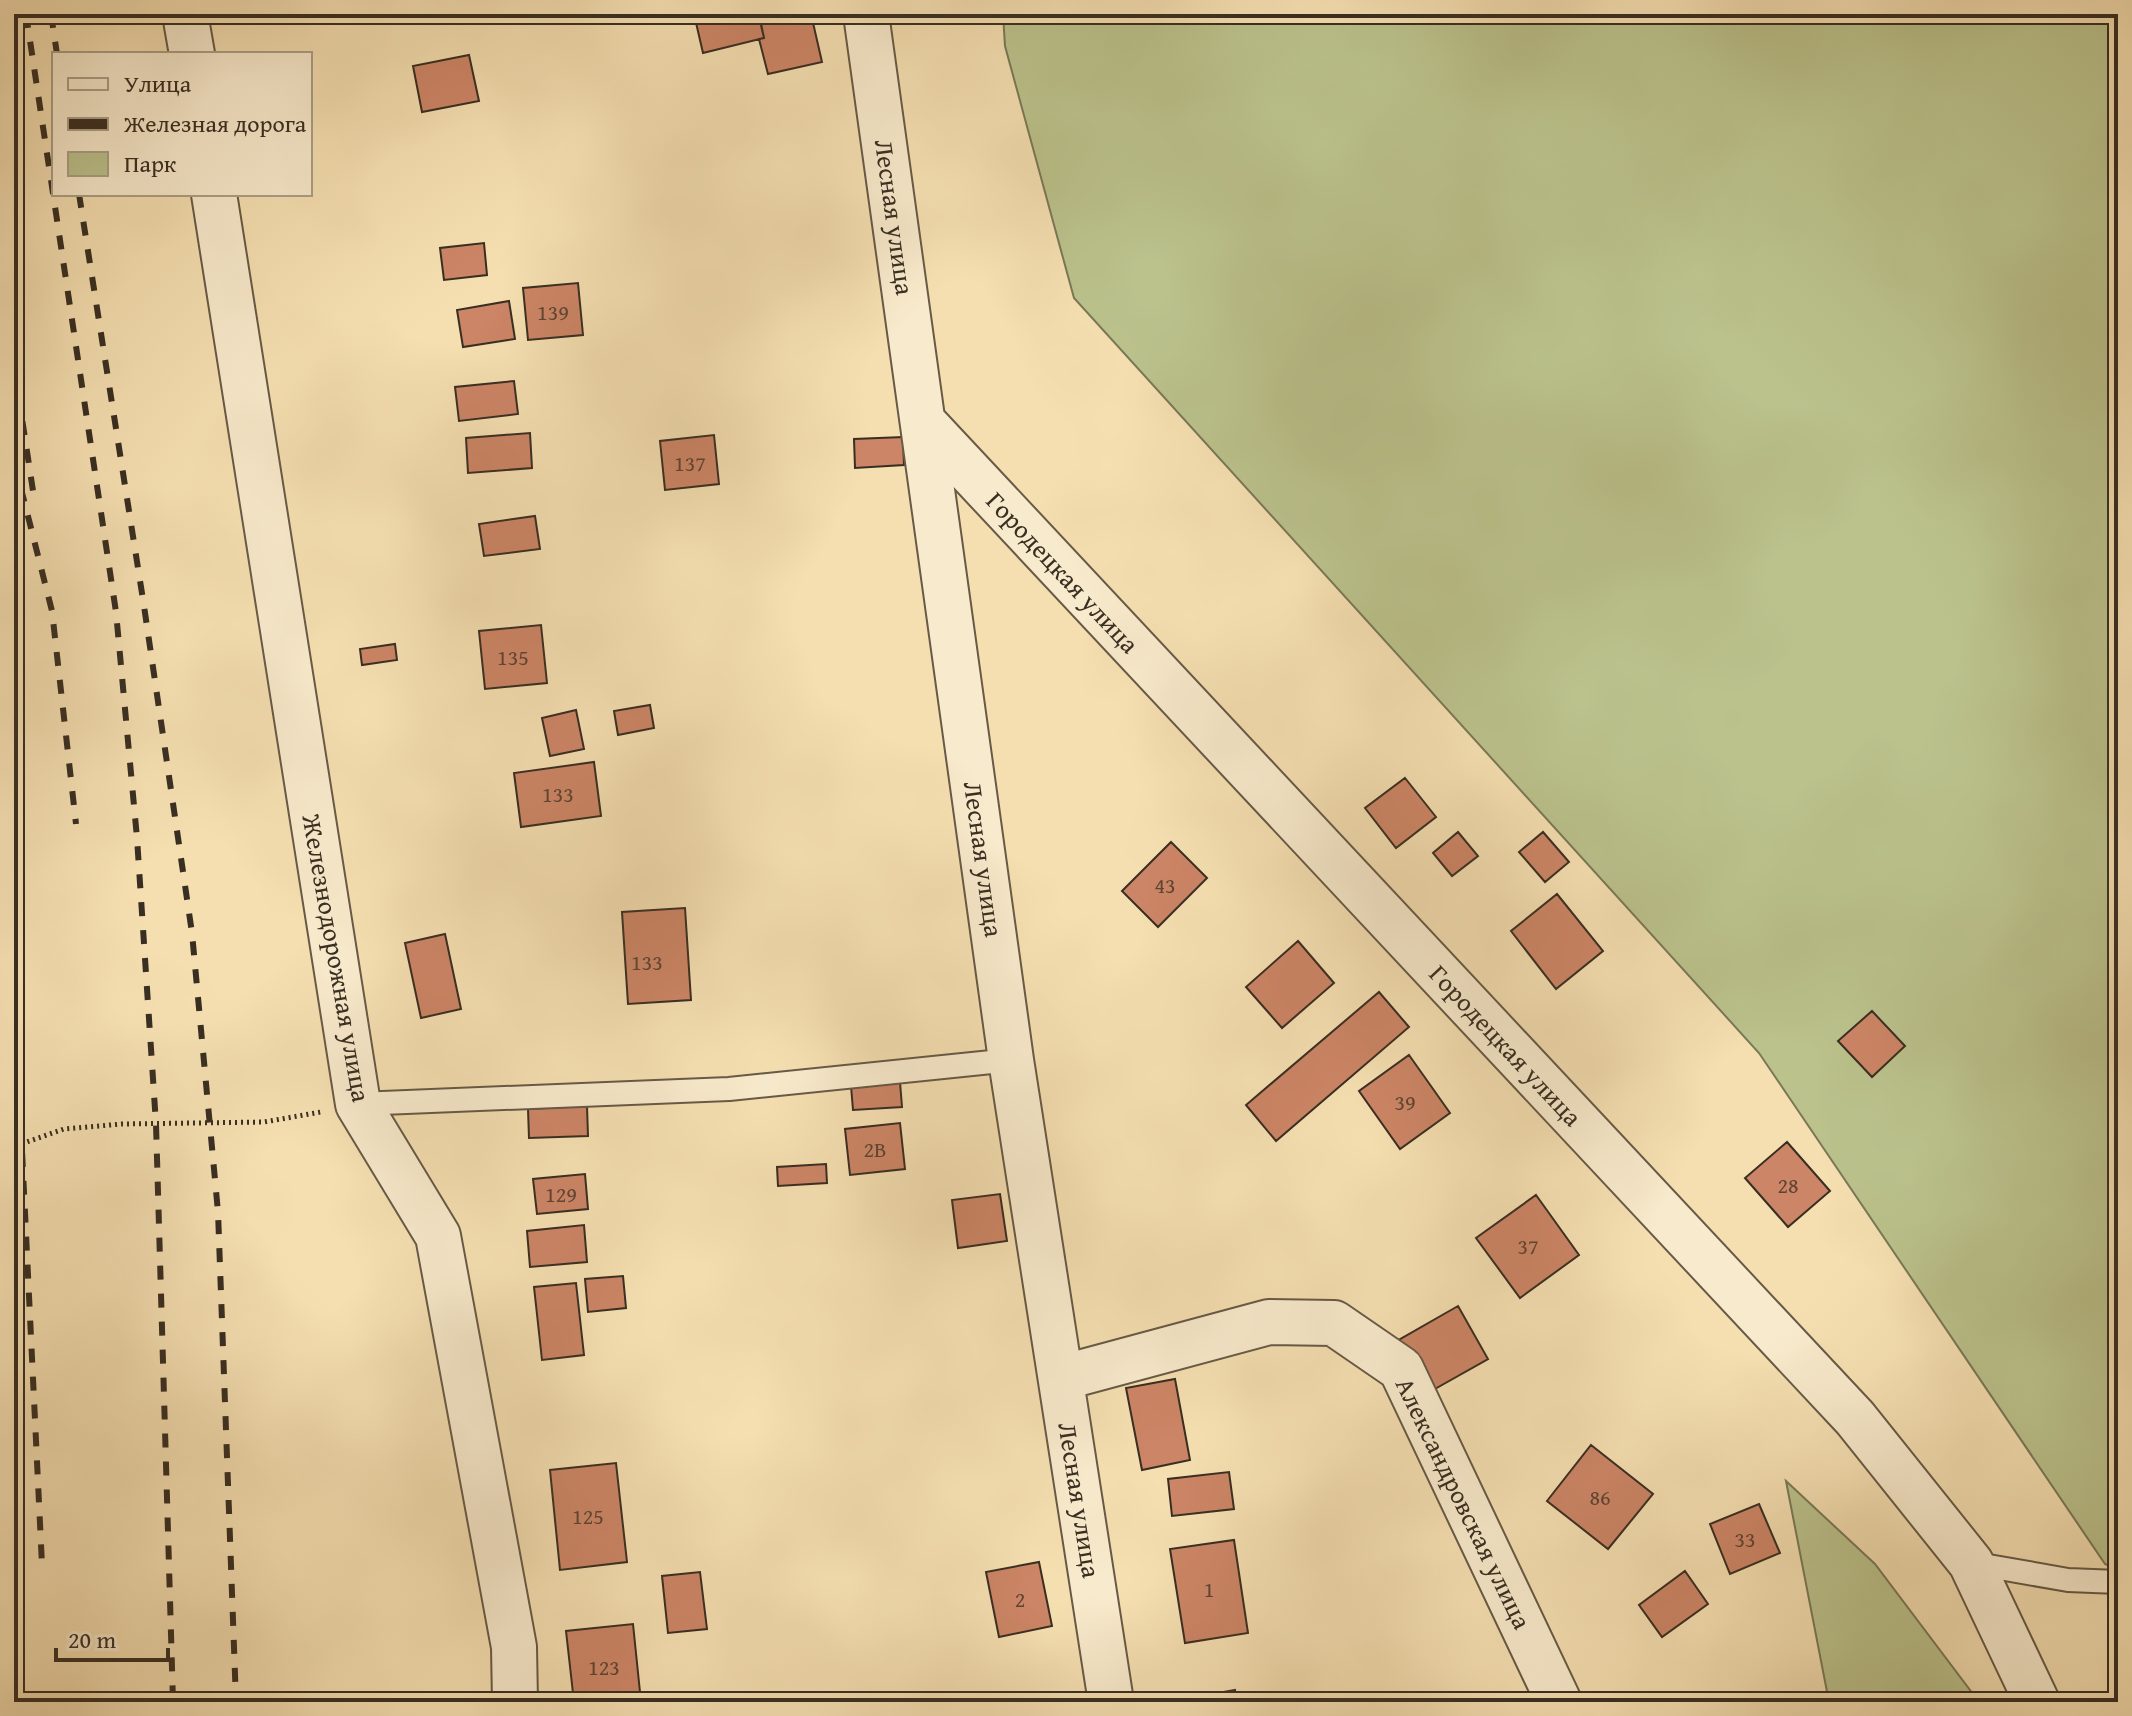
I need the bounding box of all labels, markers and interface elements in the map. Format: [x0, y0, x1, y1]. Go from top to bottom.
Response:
legend [52, 52, 312, 196]
text: Улица [124, 66, 192, 101]
text: Железная дорога [123, 106, 307, 141]
street label: Лесная улица [865, 137, 925, 298]
text: Парк [124, 146, 177, 181]
house number: 139 [537, 296, 569, 328]
house number: 137 [674, 447, 706, 479]
street label: Городецкая улица [977, 482, 1149, 662]
house number: 135 [497, 641, 529, 673]
house number: 133 [542, 778, 574, 810]
street label: Лесная улица [954, 779, 1014, 940]
street label: Железнодорожная улица [292, 810, 382, 1106]
house number: 43 [1154, 869, 1176, 901]
house number: 133 [631, 946, 663, 978]
street label: Городецкая улица [1420, 955, 1592, 1135]
house number: 39 [1394, 1086, 1416, 1118]
house number: 2В [863, 1133, 887, 1165]
house number: 28 [1777, 1169, 1799, 1201]
house number: 129 [545, 1178, 577, 1210]
house number: 37 [1517, 1230, 1539, 1262]
street label: Александровская улица [1386, 1371, 1542, 1636]
street label: Лесная улица [1048, 1420, 1112, 1581]
house number: 86 [1589, 1481, 1611, 1513]
house number: 125 [572, 1500, 604, 1532]
house number: 33 [1734, 1523, 1756, 1555]
house number: 1 [1204, 1573, 1214, 1605]
house number: 2 [1015, 1583, 1025, 1615]
scale bar [56, 1612, 168, 1662]
text: 20 m [68, 1622, 116, 1657]
house number: 123 [588, 1651, 620, 1683]

